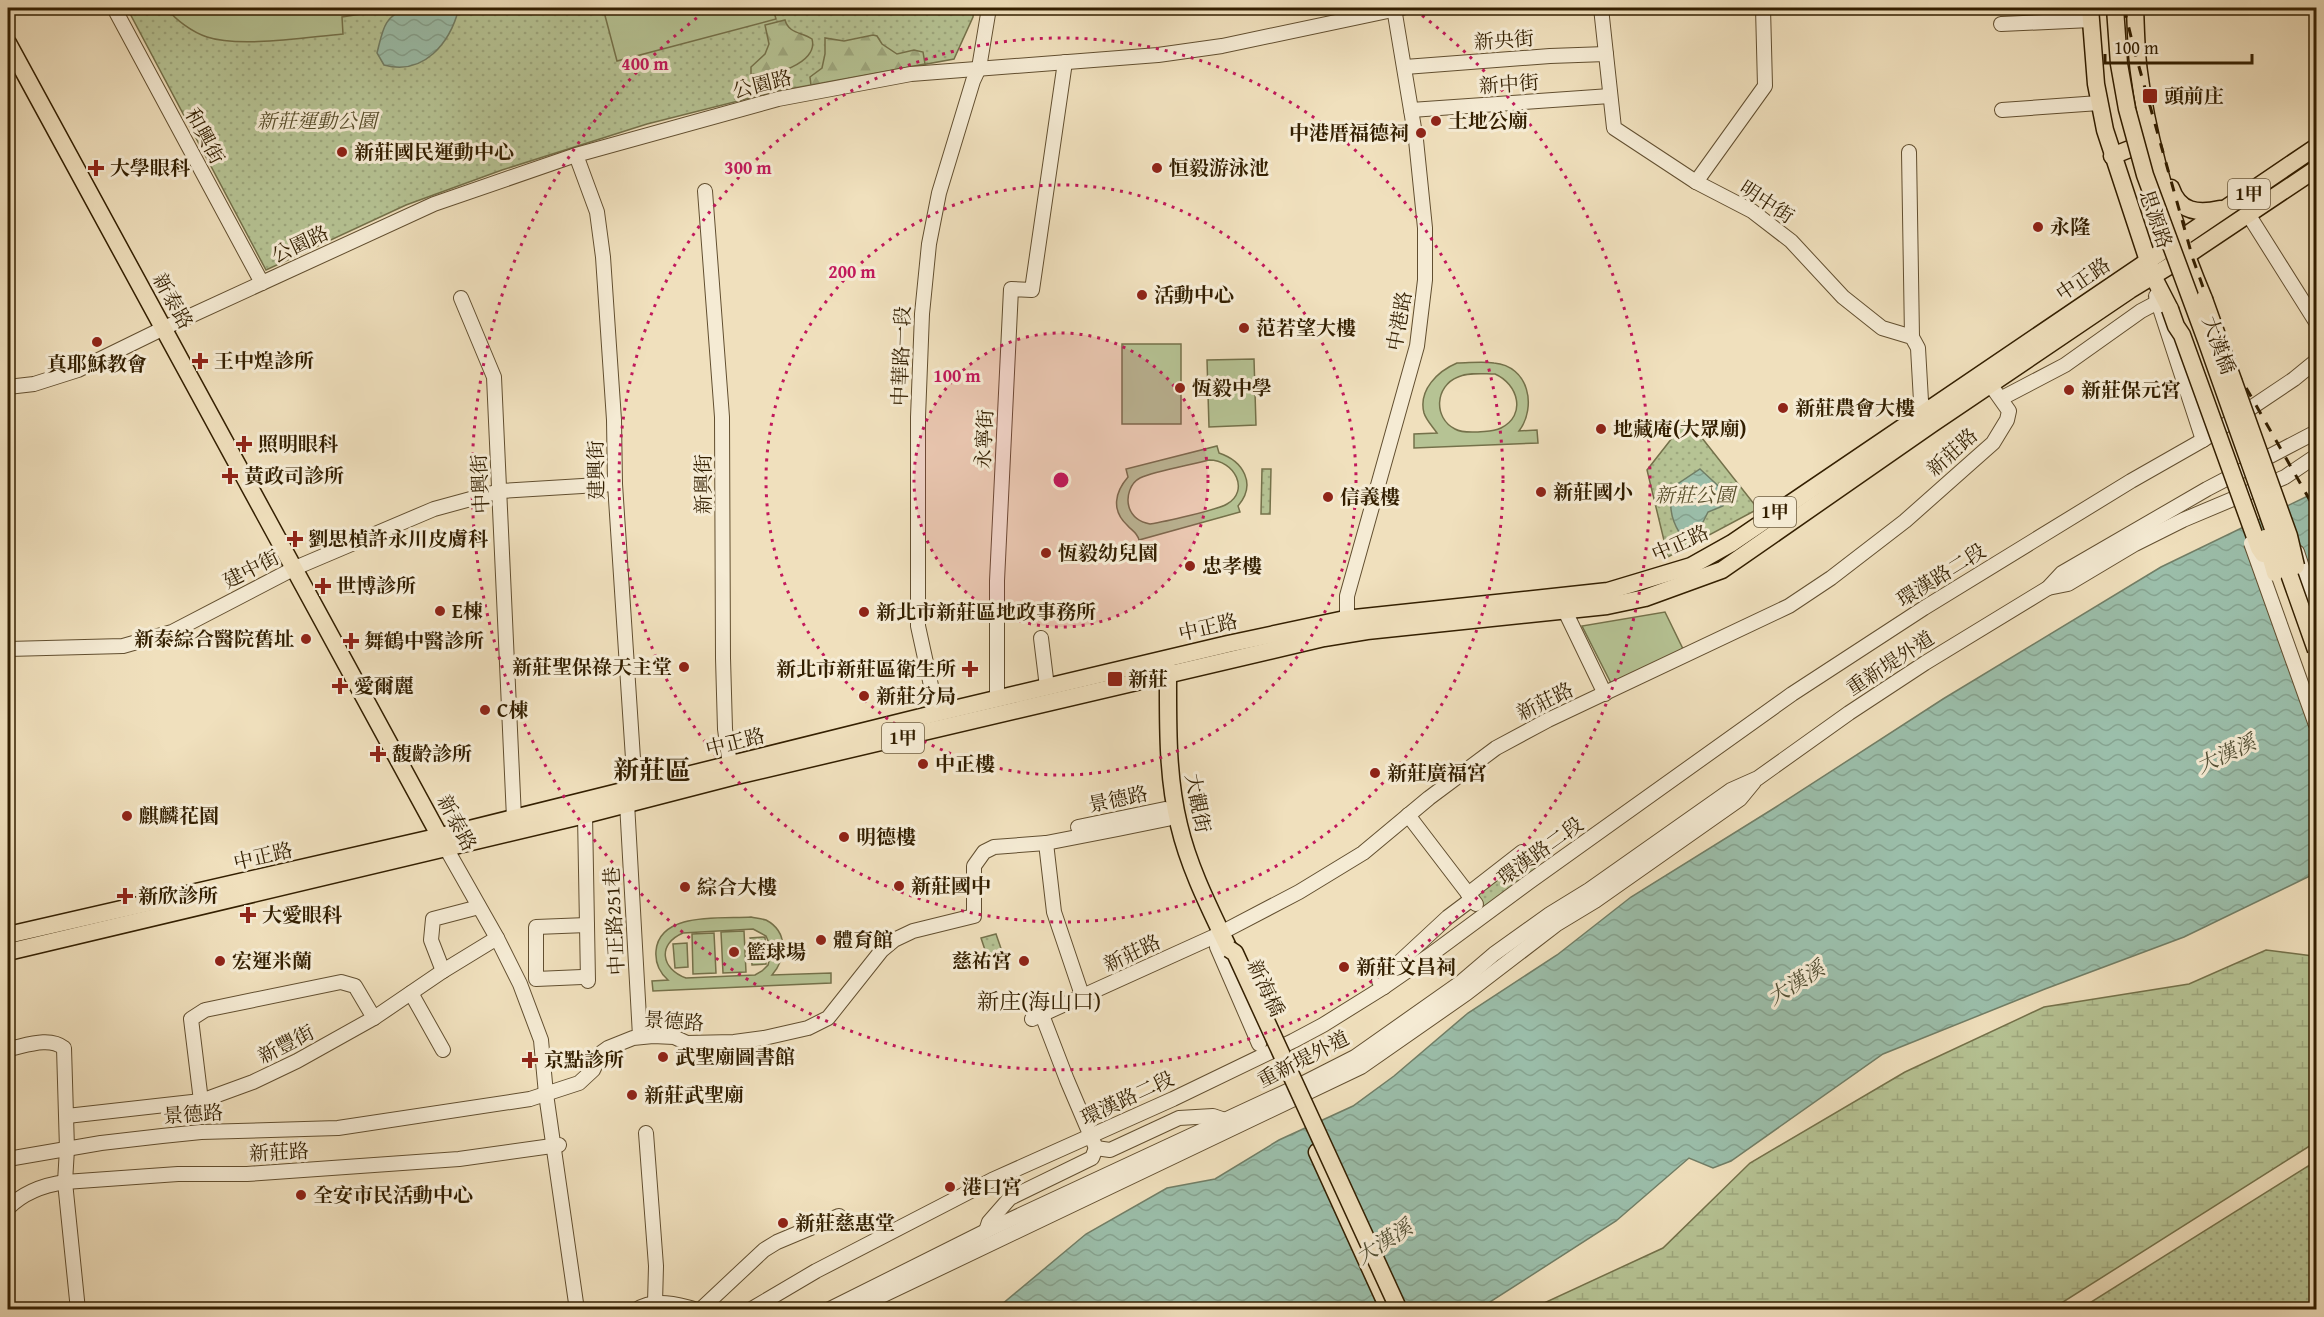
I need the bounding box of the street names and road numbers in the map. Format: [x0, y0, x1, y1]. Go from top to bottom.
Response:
street label: 新央街 [1473, 23, 1535, 56]
street label: 公園路 [729, 62, 794, 105]
street label: 新中街 [1478, 67, 1540, 100]
street label: 和興街 [179, 102, 232, 169]
street label: 明中街 [1734, 173, 1800, 230]
road number: 1甲 [2228, 179, 2270, 209]
street label: 思源路 [2133, 186, 2180, 252]
street label: 公園路 [266, 218, 333, 269]
street label: 中正路 [2050, 250, 2116, 307]
street label: 新泰路 [146, 267, 201, 334]
street label: 中港路 [1379, 289, 1418, 353]
street label: 中華路一段 [884, 306, 917, 406]
street label: 大漢橋 [2196, 312, 2243, 378]
street label: 永寧街 [967, 408, 1000, 470]
street label: 新莊路 [1920, 421, 1984, 482]
street label: 建興街 [580, 440, 611, 500]
street label: 中興街 [463, 453, 496, 515]
street label: 新興街 [688, 454, 717, 514]
road number: 1甲 [1754, 497, 1796, 527]
street label: 中正路 [1646, 517, 1713, 568]
street label: 環漢路二段 [1891, 536, 1991, 613]
street label: 建中街 [217, 542, 284, 595]
street label: 中正路 [1175, 606, 1240, 647]
street label: 重新堤外道 [1840, 623, 1940, 702]
street label: 新莊路 [1511, 674, 1578, 727]
street label: 中正路 [702, 720, 767, 763]
road number: 1甲 [882, 723, 924, 753]
street label: 大觀街 [1179, 771, 1218, 835]
street label: 景德路 [1086, 778, 1150, 819]
street label: 新泰路 [431, 789, 484, 856]
street label: 環漢路二段 [1491, 809, 1589, 892]
street label: 中正路 [230, 835, 295, 876]
street label: 中正路251巷 [596, 866, 631, 976]
street label: 新莊路 [1098, 927, 1165, 978]
street label: 新海橋 [1241, 954, 1292, 1021]
street label: 景德路 [643, 1004, 705, 1037]
street label: 新豐街 [252, 1017, 319, 1070]
street label: 重新堤外道 [1252, 1023, 1354, 1094]
street label: 環漢路二段 [1075, 1063, 1178, 1132]
street label: 景德路 [162, 1097, 224, 1130]
street label: 新莊路 [248, 1135, 310, 1168]

